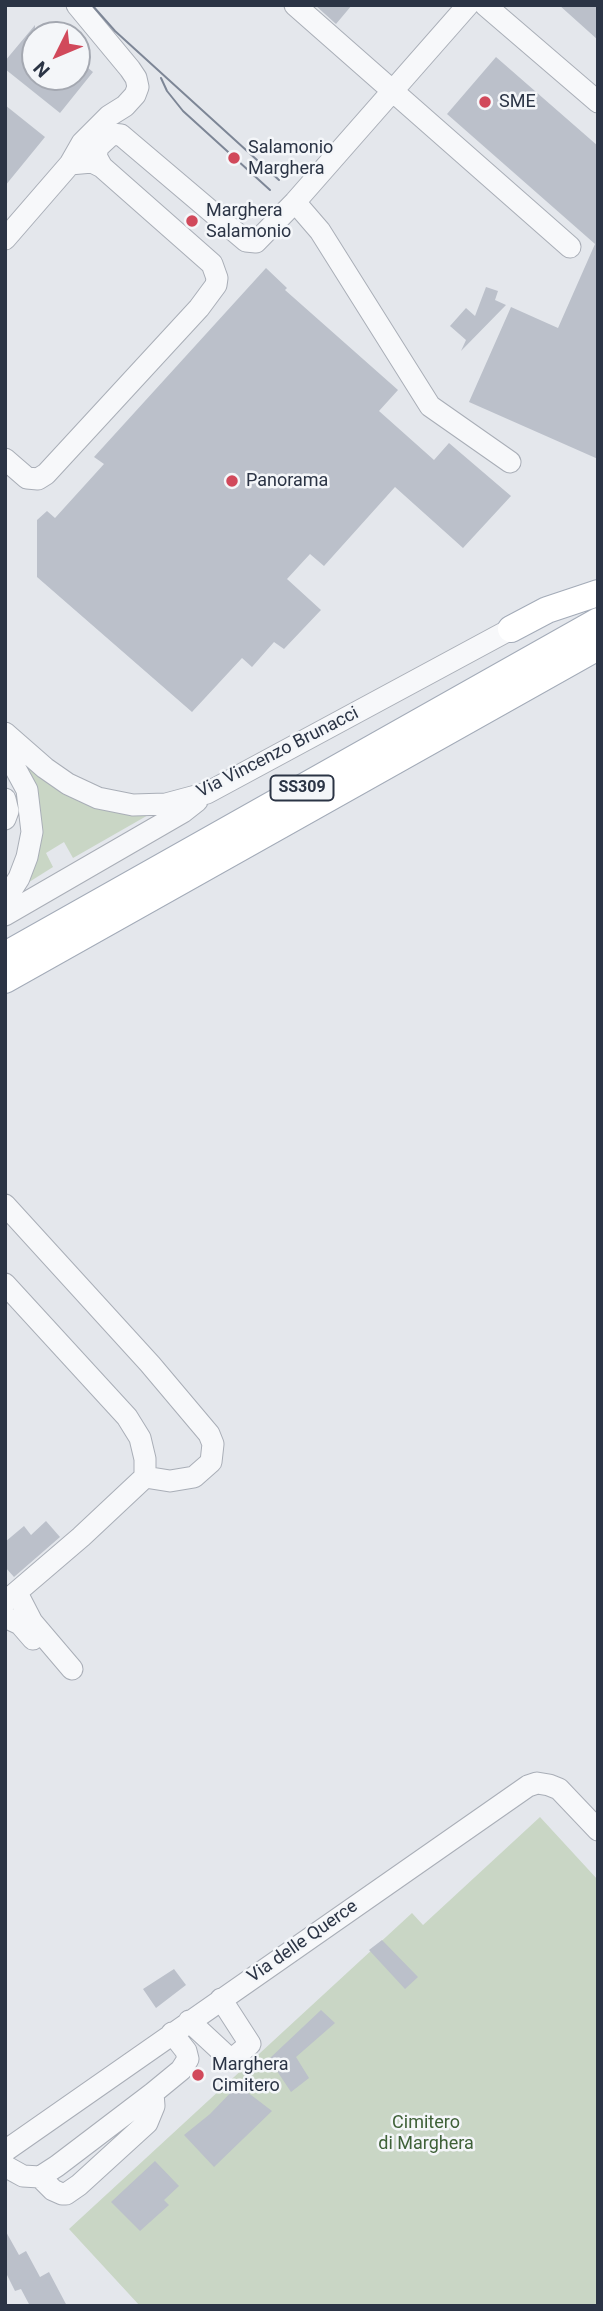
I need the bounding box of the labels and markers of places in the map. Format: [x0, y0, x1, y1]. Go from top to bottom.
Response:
place label: SME [499, 91, 536, 113]
marker: SME [477, 94, 493, 110]
place label: Salamonio Marghera [248, 137, 333, 180]
marker: Salamonio Marghera [226, 150, 242, 166]
place label: Marghera Salamonio [206, 200, 291, 242]
marker: Marghera Salamonio [184, 213, 200, 229]
place label: Panorama [246, 470, 328, 492]
marker: Panorama [224, 473, 240, 489]
place label: Marghera Cimitero [212, 2054, 289, 2096]
marker: Marghera Cimitero [190, 2067, 206, 2083]

